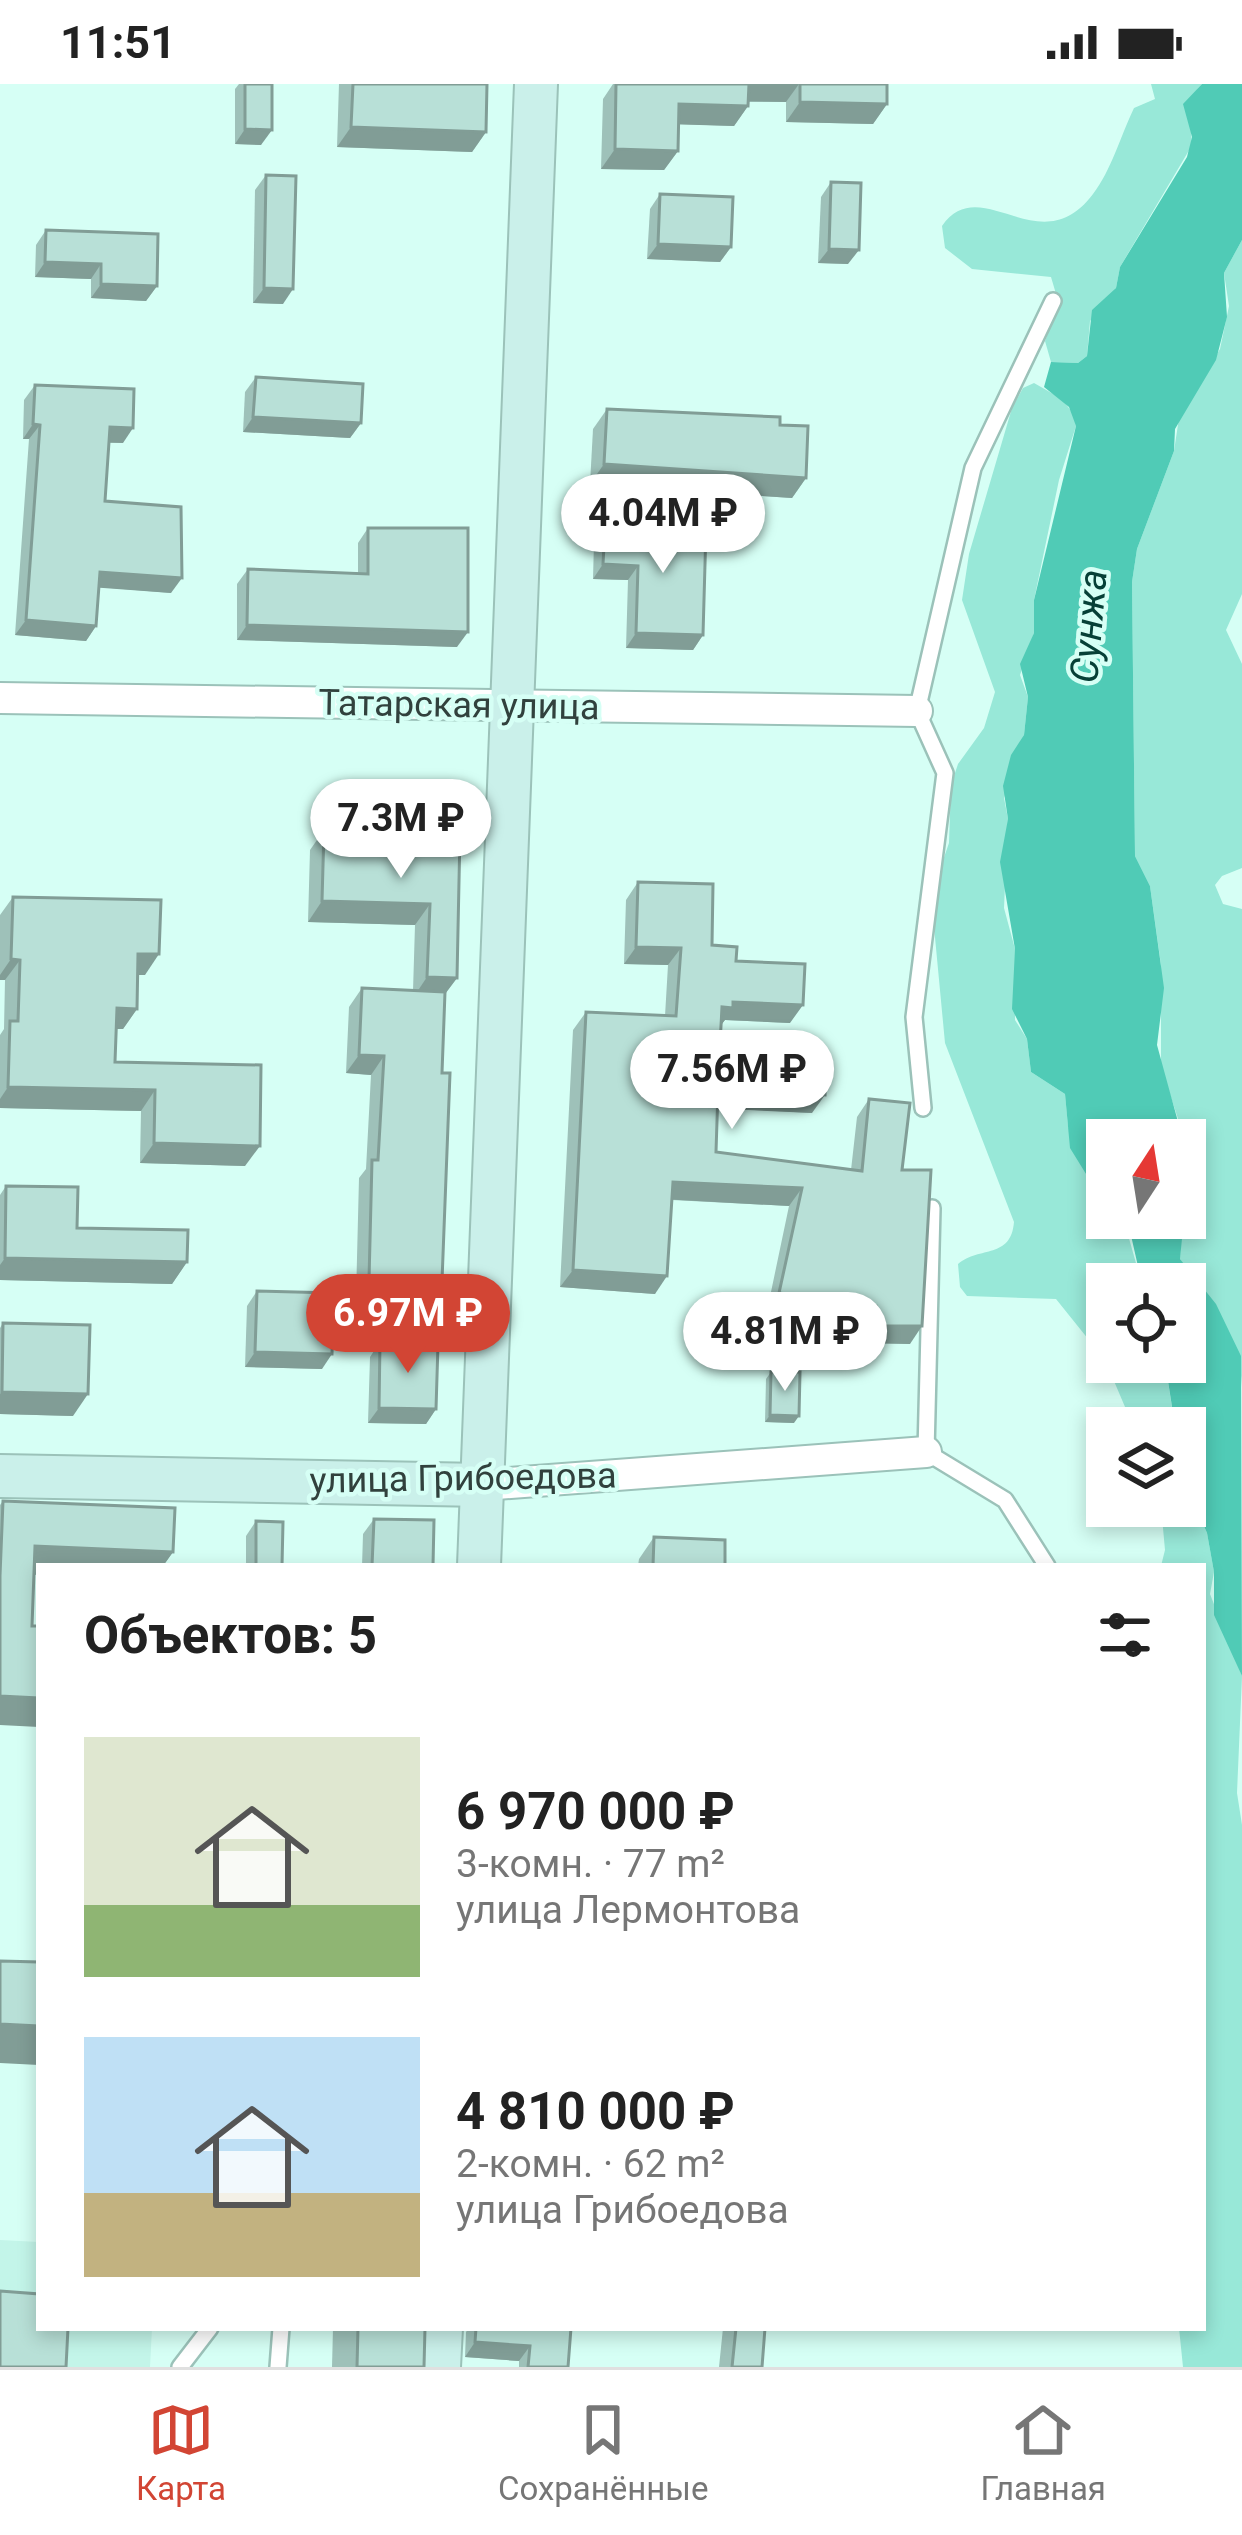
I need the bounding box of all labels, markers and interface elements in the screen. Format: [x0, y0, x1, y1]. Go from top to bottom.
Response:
text: 11:51 [60, 16, 176, 69]
pin: 4.04M ₽ [552, 474, 774, 576]
text: 4.04M ₽ [588, 490, 738, 536]
water label: Сунжа [1061, 567, 1117, 685]
street label: Татарская улица [318, 682, 600, 728]
pin: 7.3M ₽ [303, 779, 499, 881]
text: 7.3M ₽ [337, 795, 465, 841]
pin: 7.56M ₽ [621, 1030, 843, 1132]
text: 7.56M ₽ [657, 1046, 807, 1092]
north arrow [1086, 1119, 1206, 1239]
map controls [1086, 1119, 1206, 1527]
button: locate [1086, 1263, 1206, 1383]
pin: 6.97M ₽ [297, 1274, 519, 1376]
text: 6.97M ₽ [333, 1290, 483, 1336]
pin: 4.81M ₽ [674, 1292, 896, 1394]
text: 4.81M ₽ [710, 1308, 860, 1354]
button: layers [1086, 1407, 1206, 1527]
street label: улица Грибоедова [309, 1454, 617, 1502]
icon: filters [1092, 1602, 1158, 1668]
text: Объектов: 5 [84, 1606, 377, 1665]
text: 6 970 000 ₽ [456, 1782, 735, 1841]
icon: home [180, 1785, 324, 1929]
text: 3-комн. · 77 m² [456, 1841, 725, 1887]
text: улица Лермонтова [456, 1887, 800, 1933]
text: 4 810 000 ₽ [456, 2082, 735, 2141]
icon: home [180, 2085, 324, 2229]
text: 2-комн. · 62 m² [456, 2141, 725, 2187]
text: улица Грибоедова [456, 2187, 789, 2233]
tab: Карта [136, 2397, 226, 2508]
tab: Сохранённые [498, 2397, 709, 2508]
tab: Главная [981, 2397, 1106, 2508]

